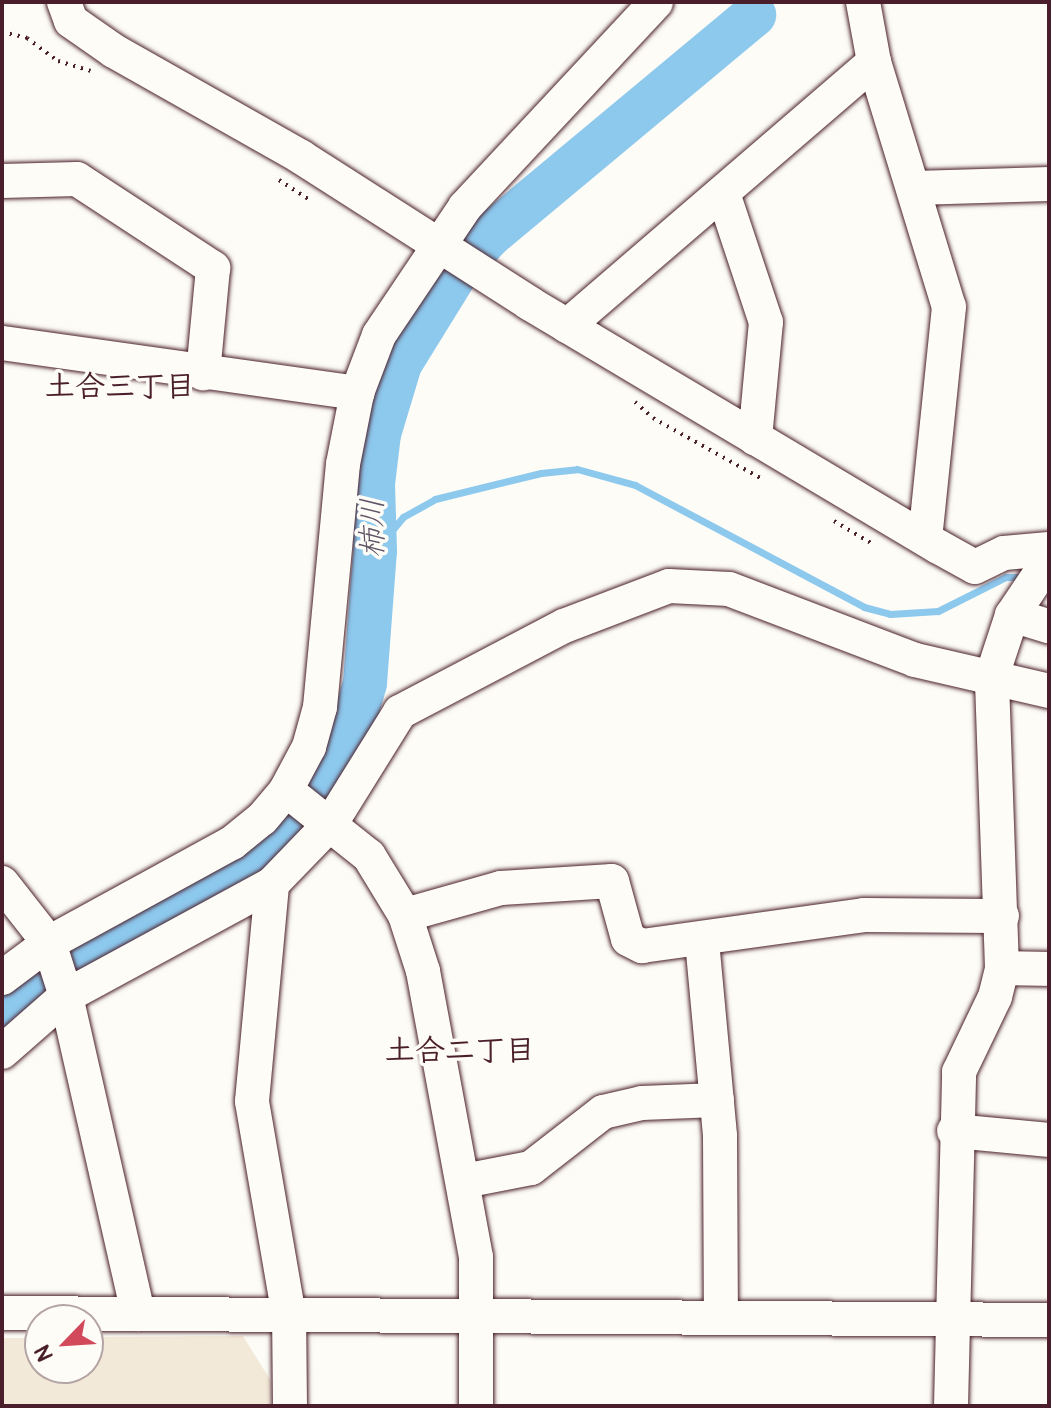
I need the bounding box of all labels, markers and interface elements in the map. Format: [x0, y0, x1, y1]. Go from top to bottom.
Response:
district label: 土合三丁目 [45, 369, 195, 405]
water label: 柿川 [355, 498, 391, 558]
district label: 土合二丁目 [385, 1033, 535, 1069]
north arrow [24, 1304, 104, 1384]
text: N [28, 1341, 60, 1366]

